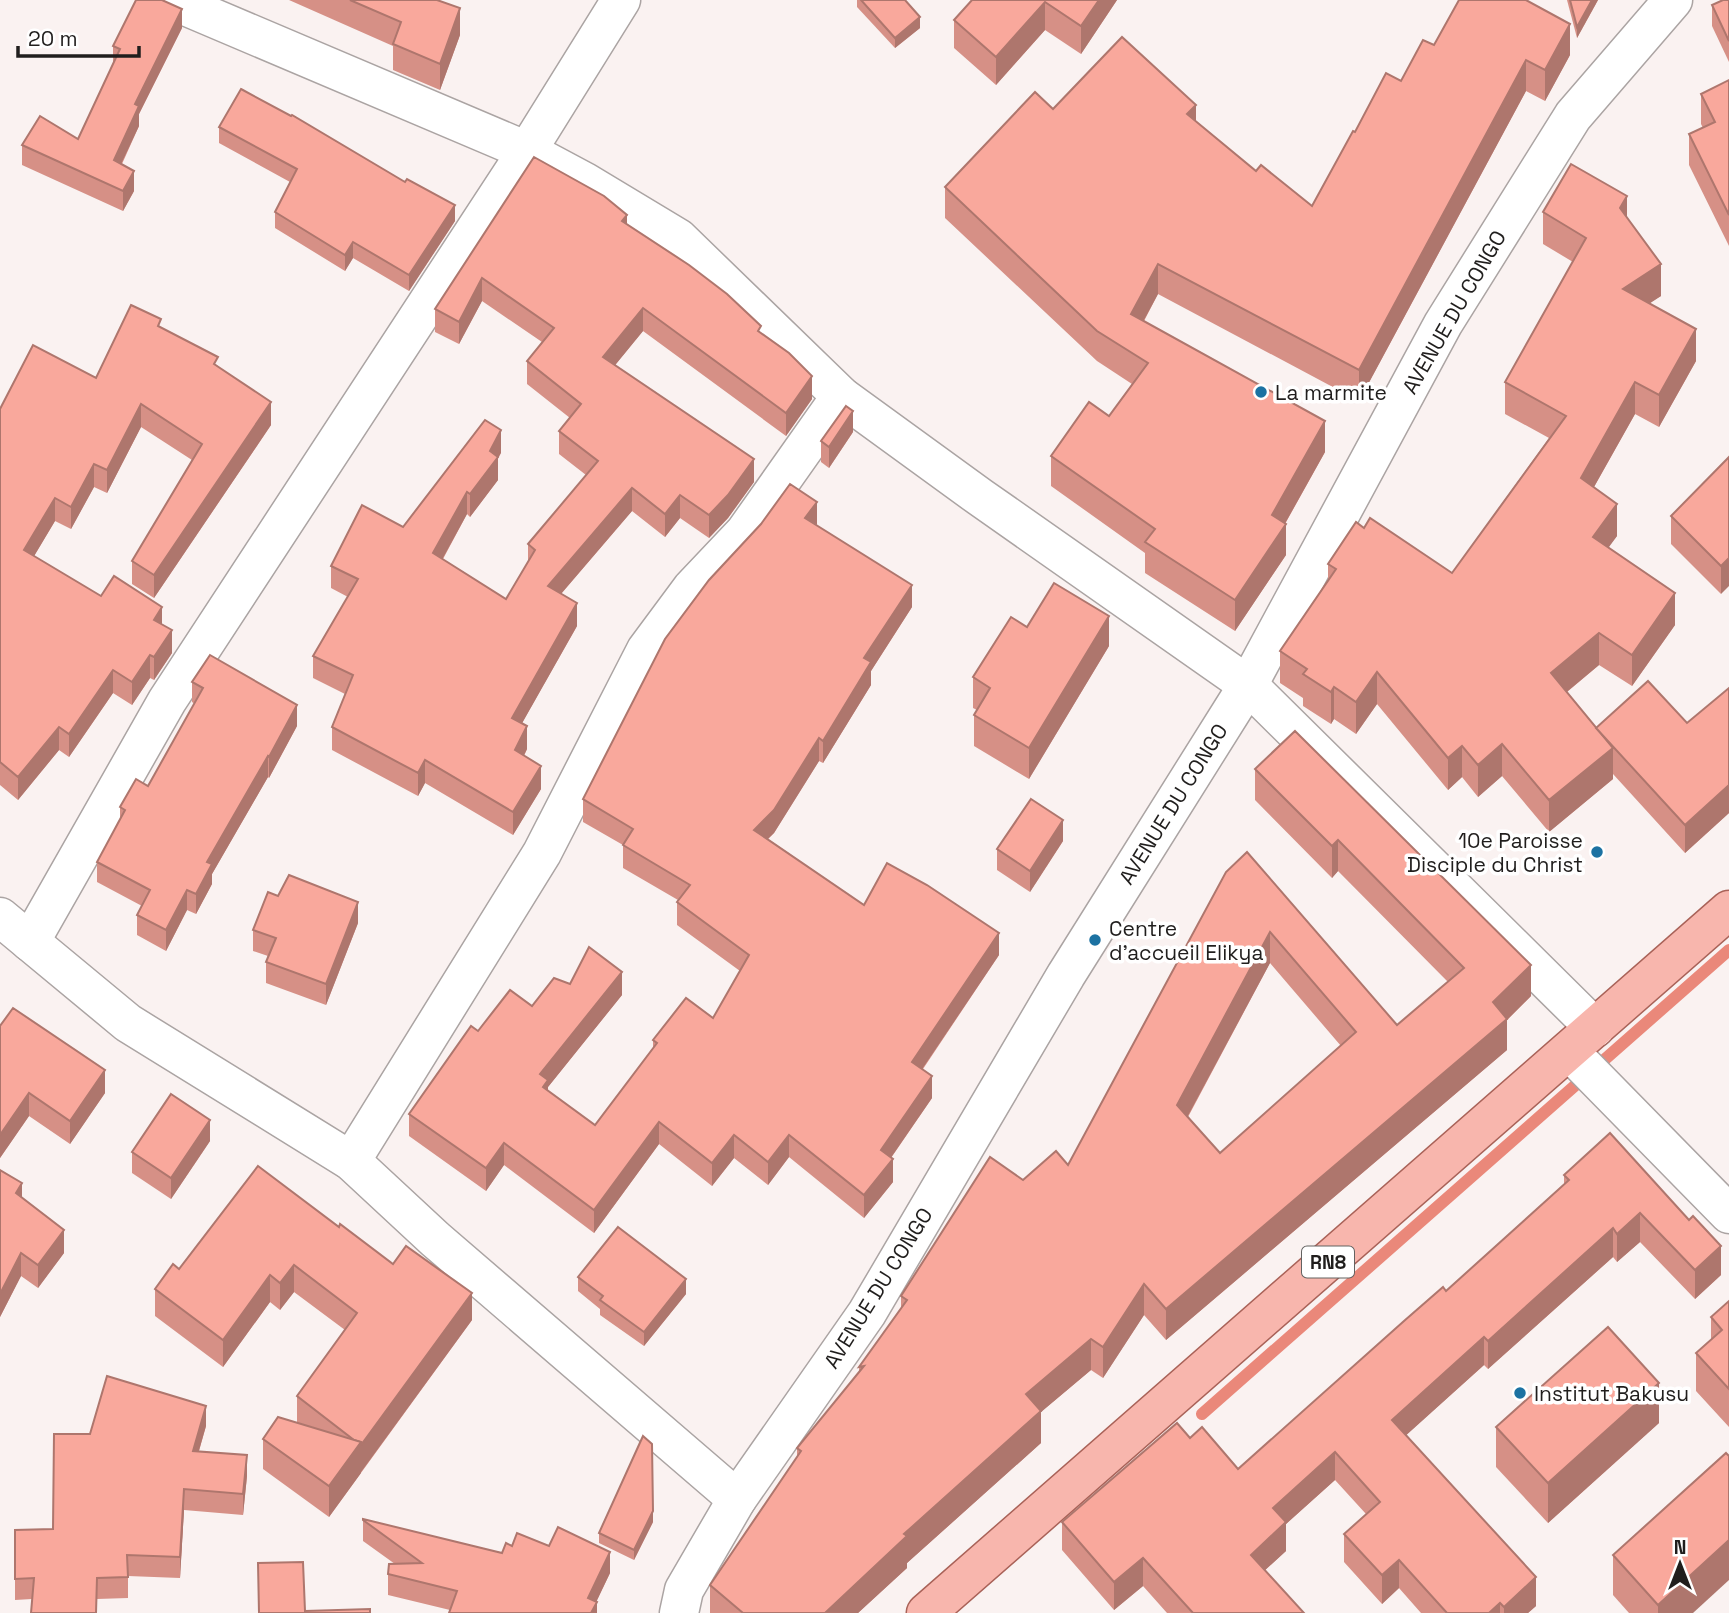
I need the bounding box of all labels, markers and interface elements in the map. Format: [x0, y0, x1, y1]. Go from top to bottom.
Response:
scale bar [18, 14, 138, 58]
text: 20 m [28, 25, 78, 52]
street label: AVENUE DU CONGO [1396, 225, 1512, 399]
place label: La marmite [1275, 379, 1387, 406]
marker: La marmite [1253, 384, 1269, 400]
street label: AVENUE DU CONGO [1113, 718, 1233, 890]
place label: 10e Paroisse Disciple du Christ [1407, 827, 1583, 878]
marker: 10e Paroisse Disciple du Christ [1589, 844, 1605, 860]
place label: Centre d'accueil Elikya [1109, 915, 1264, 966]
marker: Centre d'accueil Elikya [1087, 932, 1103, 948]
street label: AVENUE DU CONGO [818, 1202, 938, 1374]
road number: RN8 [1302, 1246, 1354, 1278]
place label: Institut Bakusu [1534, 1380, 1689, 1407]
marker: Institut Bakusu [1512, 1385, 1528, 1401]
north arrow [1645, 1529, 1715, 1599]
text: N [1674, 1535, 1686, 1560]

